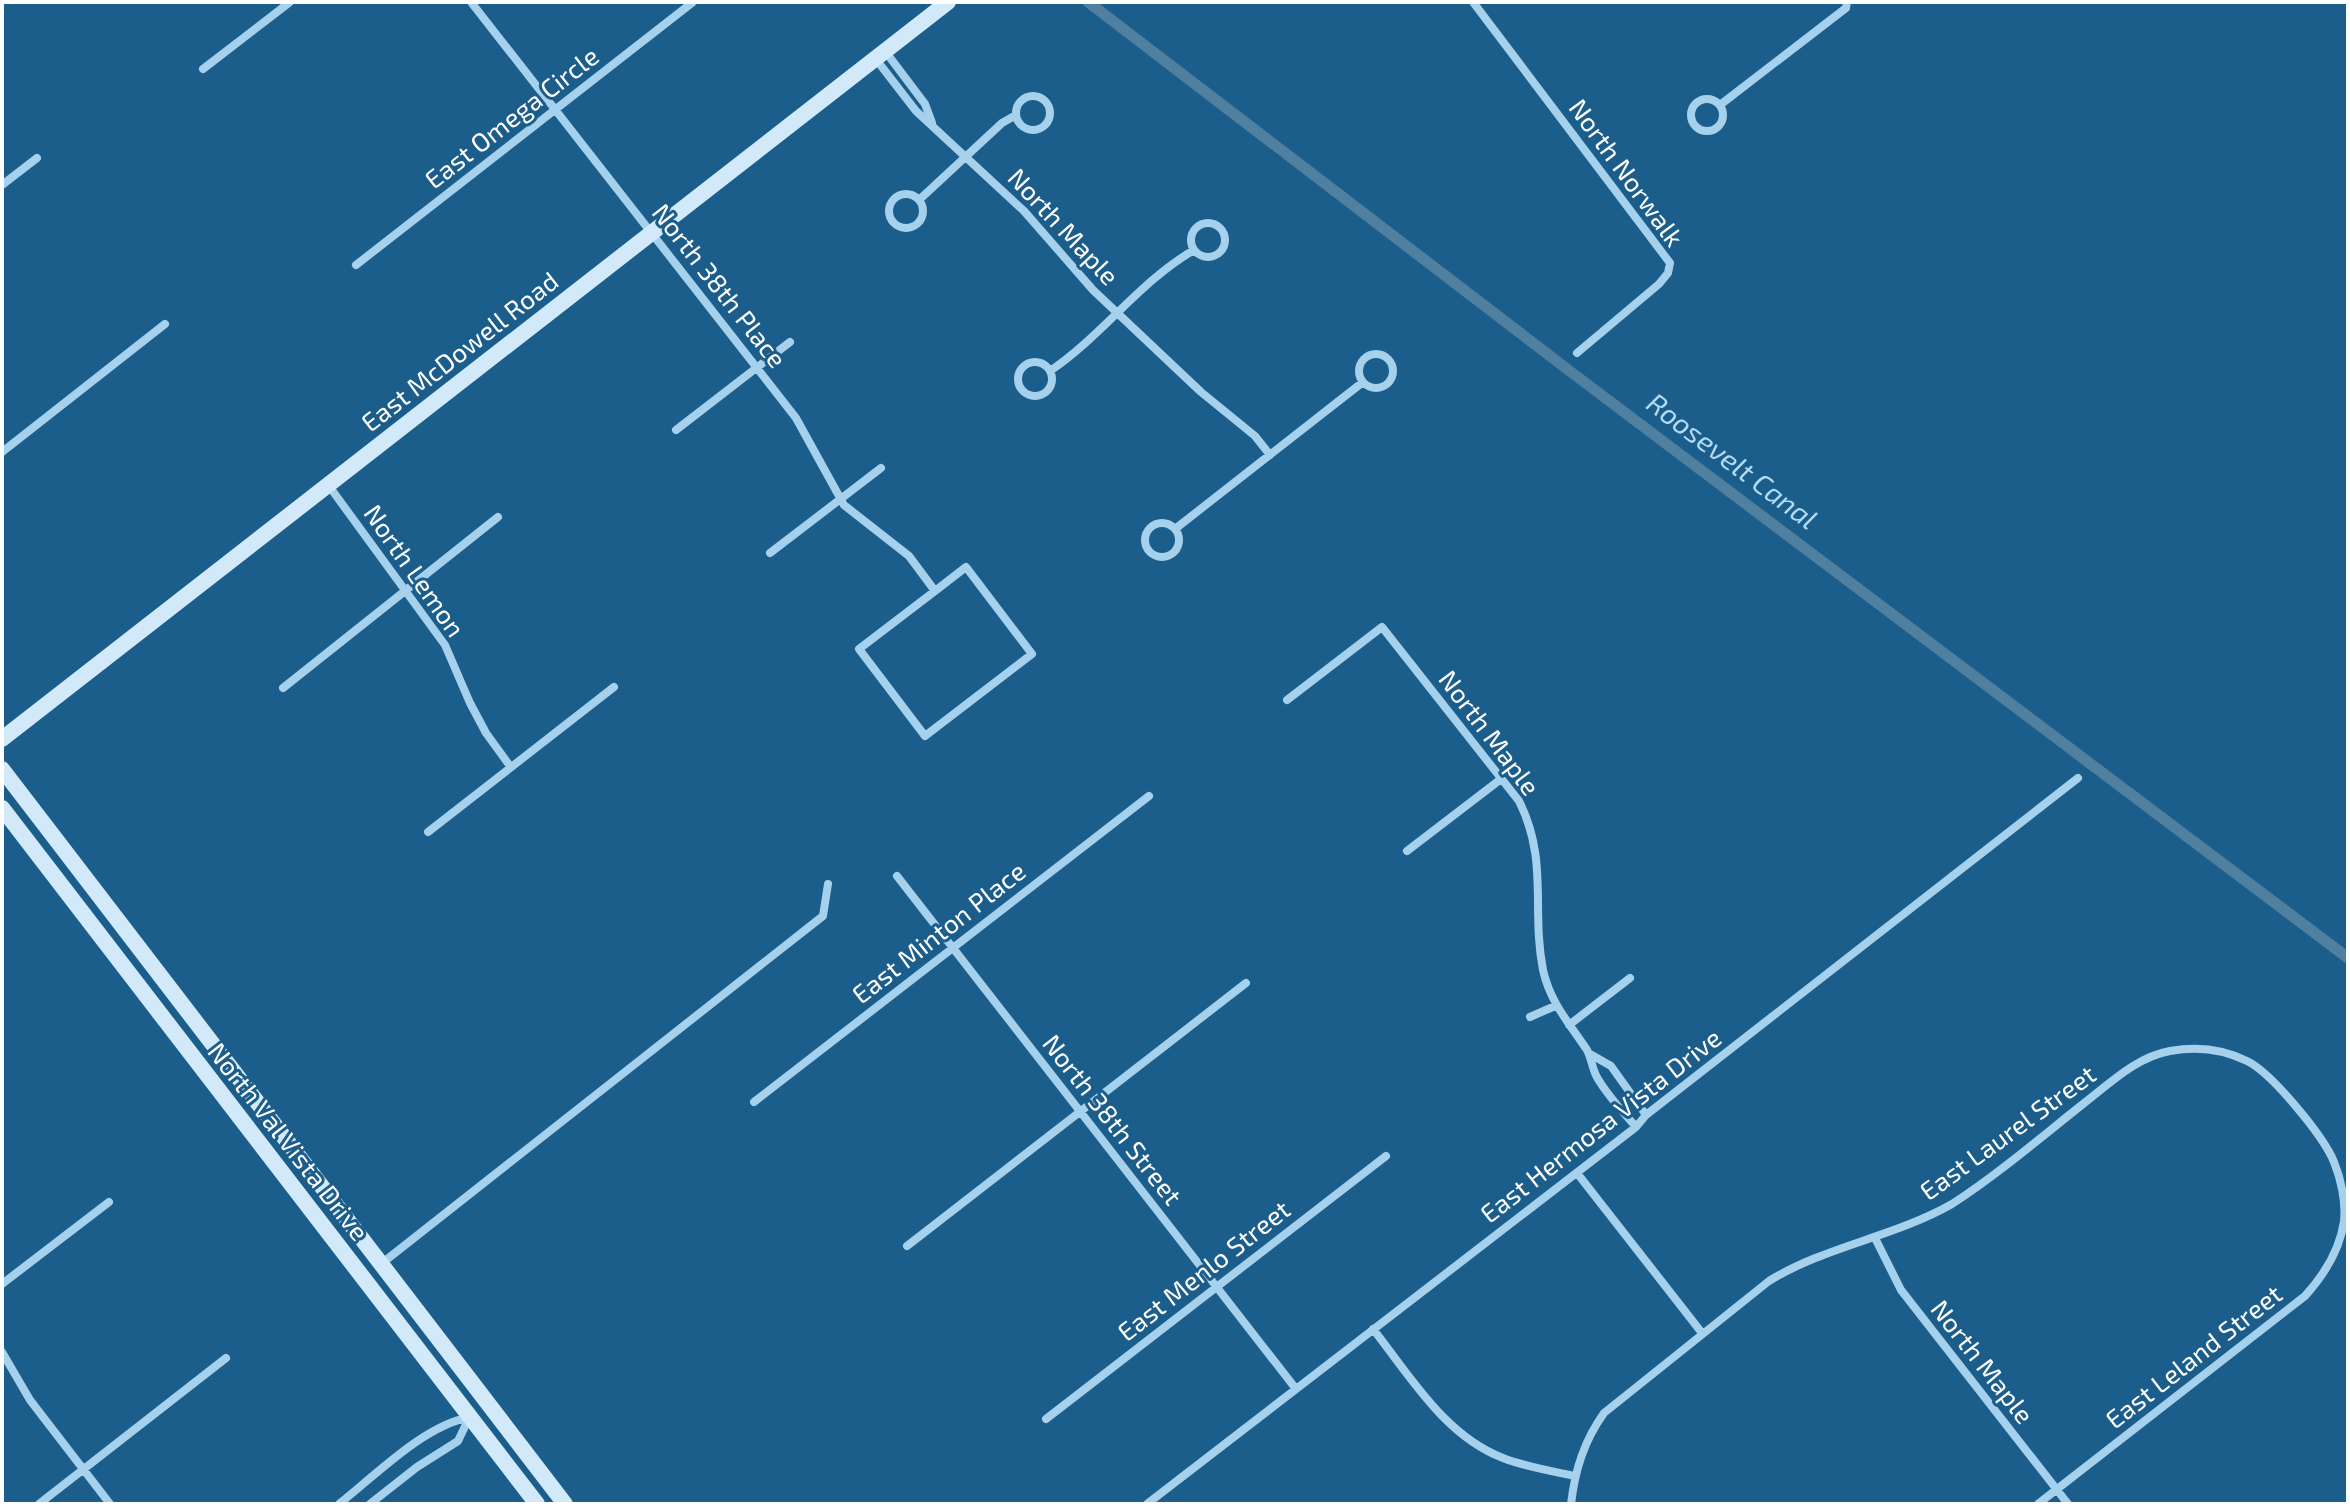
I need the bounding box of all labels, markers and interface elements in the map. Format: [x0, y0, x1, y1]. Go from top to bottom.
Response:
street label: East Omega Circle [418, 39, 604, 194]
street label: North Norwalk [1563, 92, 1691, 252]
street label: North Maple [1002, 161, 1126, 291]
street label: North 38th Place [647, 197, 794, 373]
street label: East McDowell Road [355, 264, 564, 437]
water label: Roosevelt Canal [1641, 385, 1825, 535]
street label: North Lemon [358, 498, 472, 642]
street label: North Maple [1433, 664, 1547, 801]
street label: East Minton Place [845, 855, 1031, 1009]
street label: East Hermosa Vista Drive [1474, 1021, 1727, 1228]
street label: North 38th Street [1037, 1028, 1189, 1211]
street label: North Val Vista Drive [202, 1036, 376, 1246]
street label: East Laurel Street [1913, 1058, 2101, 1206]
street label: East Menlo Street [1111, 1193, 1295, 1347]
street label: East Leland Street [2099, 1277, 2287, 1434]
street label: North Maple [1925, 1293, 2041, 1429]

